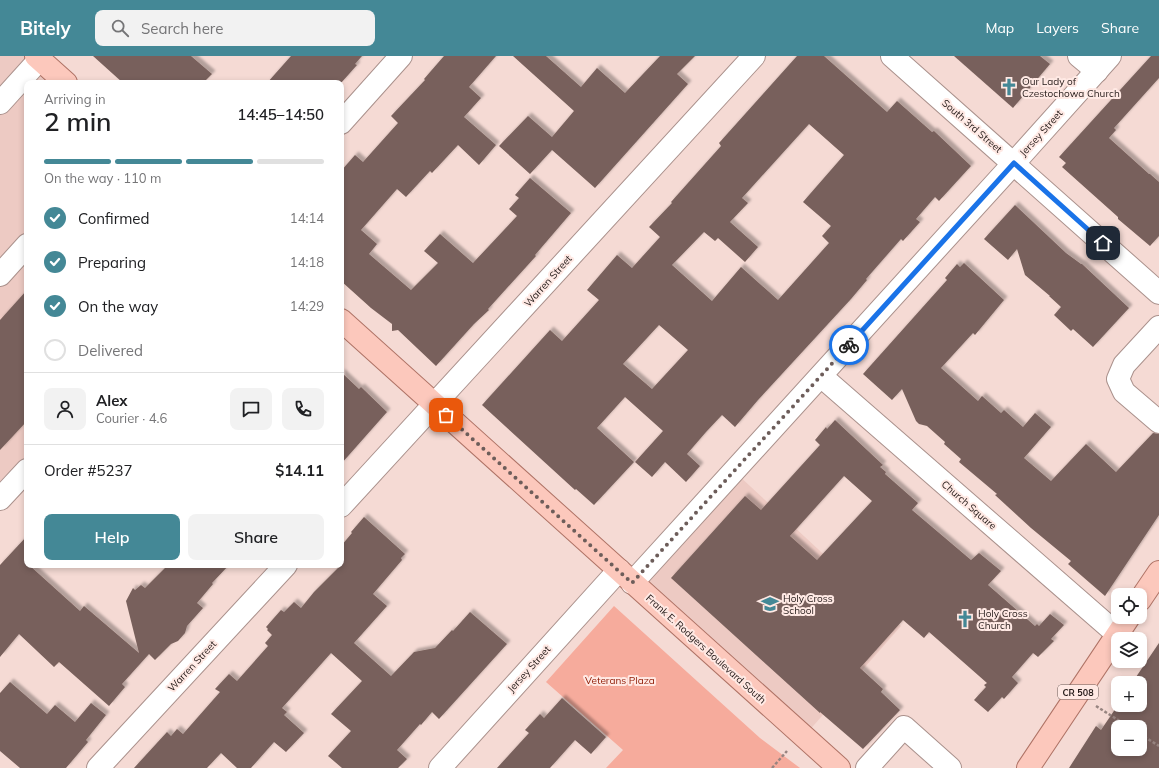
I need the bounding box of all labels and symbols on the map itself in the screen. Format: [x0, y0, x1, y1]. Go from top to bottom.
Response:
place label: Our Lady of Czestochowa Church [1022, 75, 1120, 100]
church icon: Our Lady of Czestochowa Church [999, 77, 1019, 97]
street label: South 3rd Street [939, 96, 1005, 156]
street label: Jersey Street [1017, 107, 1066, 159]
pin [1086, 226, 1120, 260]
street label: Warren Street [521, 252, 575, 310]
courier [829, 325, 869, 365]
pin [429, 398, 463, 432]
street label: Church Square [939, 478, 999, 532]
street label: Frank E. Rodgers Boulevard South [643, 592, 769, 707]
place label: Holy Cross School [783, 592, 833, 617]
school or university icon: Holy Cross School [760, 594, 780, 614]
place label: Holy Cross Church [978, 607, 1028, 632]
church icon: Holy Cross Church [955, 609, 975, 629]
street label: Warren Street [165, 637, 219, 694]
street label: Jersey Street [505, 643, 554, 695]
park label: Veterans Plaza [585, 674, 655, 687]
road number: CR 508 [1058, 685, 1098, 699]

